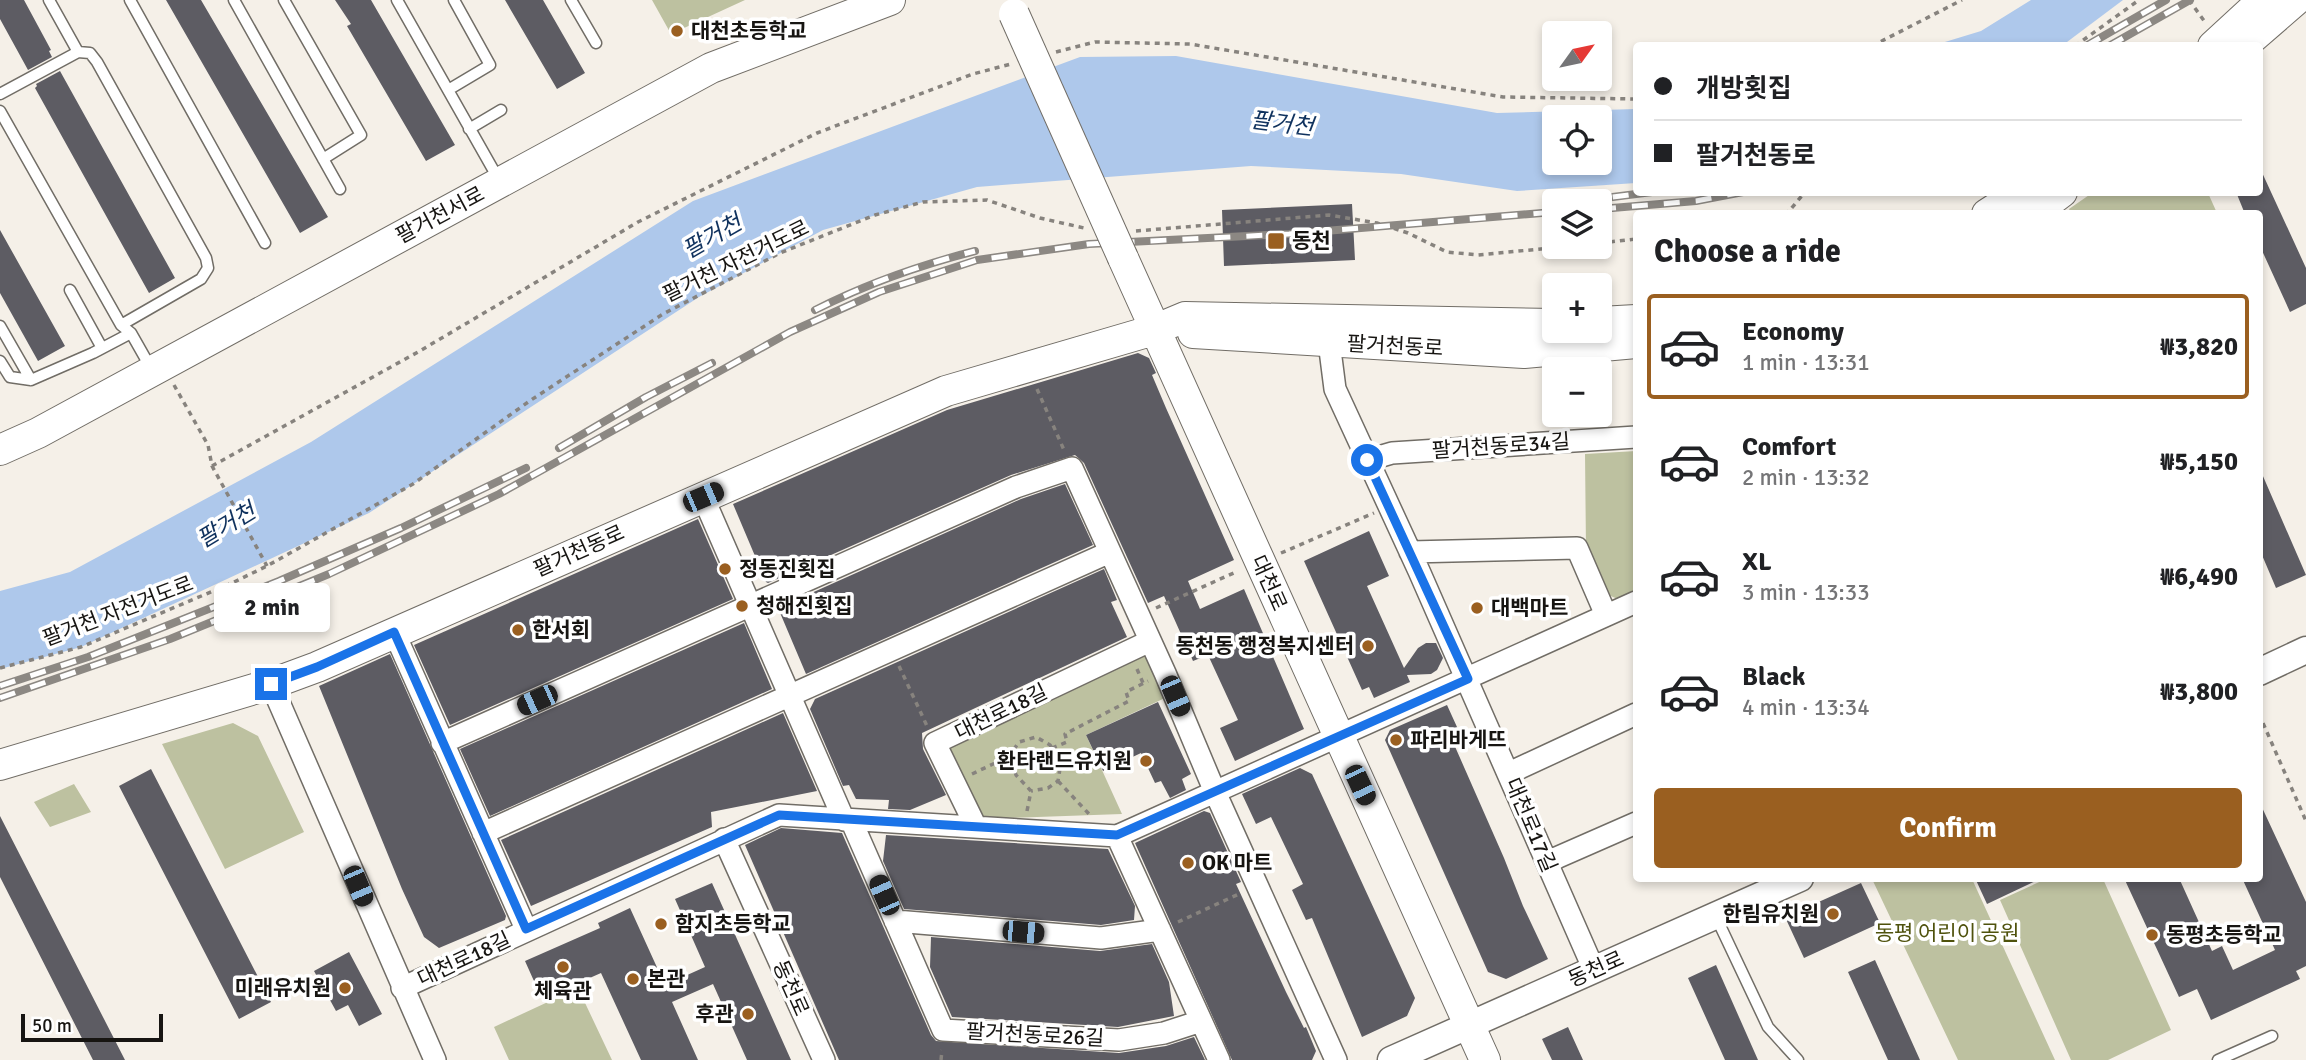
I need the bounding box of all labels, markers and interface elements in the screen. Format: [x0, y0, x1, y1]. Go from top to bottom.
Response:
place label: 대천초등학교 [691, 18, 807, 44]
north arrow [1542, 21, 1612, 91]
map controls [1542, 21, 1612, 427]
marker: 대천초등학교 [669, 23, 685, 39]
text: 개방횟집 [1696, 73, 1792, 105]
water label: 팔거천 [1249, 105, 1318, 142]
button: locate [1542, 105, 1612, 175]
text: 팔거천동로 [1696, 140, 1816, 172]
street label: 팔거천서로 [391, 181, 489, 249]
button: layers [1542, 189, 1612, 259]
water label: 팔거천 [678, 207, 749, 265]
street label: 팔거천 자전거도로 [659, 214, 813, 308]
place label: 동천 [1292, 228, 1331, 254]
marker: 동천 [1266, 231, 1286, 251]
text: Choose a ride [1654, 232, 1841, 271]
button: + [1542, 273, 1612, 343]
icon: car [1658, 315, 1721, 378]
text: Economy [1742, 316, 1844, 348]
street label: 팔거천동로 [1346, 330, 1444, 362]
text: ₩3,820 [2160, 331, 2238, 363]
text: 1 min · 13:31 [1742, 348, 1870, 377]
button: − [1542, 357, 1612, 427]
street label: 팔거천동로34길 [1431, 428, 1571, 464]
icon: car [1658, 430, 1721, 493]
text: Comfort [1742, 431, 1836, 463]
route start [1351, 444, 1383, 476]
text: ₩5,150 [2160, 446, 2238, 478]
text: 2 min · 13:32 [1742, 463, 1870, 492]
car [680, 479, 727, 515]
water label: 팔거천 [192, 495, 263, 554]
street label: 팔거천동로 [530, 519, 628, 583]
icon: car [1658, 545, 1721, 608]
text: XL [1742, 546, 1772, 578]
street label: 대천로 [1245, 551, 1293, 615]
place label: 정동진횟집 [739, 556, 836, 582]
marker: 정동진횟집 [717, 561, 733, 577]
text: ₩6,490 [2160, 561, 2238, 593]
street label: 팔거천 자전거도로 [39, 570, 197, 652]
text: 3 min · 13:33 [1742, 578, 1870, 607]
callout: 2 min [213, 582, 329, 632]
text: 2 min [244, 593, 300, 622]
place label: 청해진횟집 [756, 593, 853, 619]
place label: 대백마트 [1491, 595, 1568, 621]
marker: 청해진횟집 [734, 598, 750, 614]
marker: 대백마트 [1469, 600, 1485, 616]
place label: 한서회 [532, 617, 590, 643]
marker: 한서회 [510, 622, 526, 638]
place label: 동천동 행정복지센터 [1176, 633, 1354, 659]
marker: 동천동 행정복지센터 [1360, 638, 1376, 654]
icon: car [1658, 660, 1721, 723]
text: Black [1742, 661, 1805, 693]
route end [255, 668, 287, 700]
car [1158, 673, 1193, 719]
text: ₩3,800 [2160, 676, 2238, 708]
street label: 대천로18길 [950, 678, 1052, 746]
car [514, 682, 561, 718]
text: 4 min · 13:34 [1742, 693, 1870, 722]
place label: 파리바게뜨 [1410, 727, 1507, 753]
marker: 파리바게뜨 [1388, 732, 1404, 748]
place label: 환타랜드유치원 [997, 748, 1132, 774]
marker: 환타랜드유치원 [1138, 753, 1154, 769]
car [1342, 762, 1379, 808]
street label: 대천로17길 [1500, 774, 1562, 876]
button: Confirm [1654, 788, 2242, 868]
place label: OK 마트 [1202, 850, 1272, 876]
marker: OK 마트 [1180, 855, 1196, 871]
car [341, 863, 376, 909]
car [866, 872, 903, 918]
place label: 한림유치원 [1722, 901, 1819, 927]
marker: 한림유치원 [1825, 906, 1841, 922]
place label: 함지초등학교 [675, 911, 791, 937]
marker: 함지초등학교 [653, 916, 669, 932]
car [1002, 920, 1045, 944]
park label: 동평 어린이 공원 [1875, 920, 2019, 946]
place label: 동평초등학교 [2166, 922, 2282, 948]
street label: 대천로18길 [413, 926, 515, 992]
marker: 동평초등학교 [2144, 927, 2160, 943]
street label: 동천로 [1564, 945, 1628, 993]
street label: 동천로 [767, 956, 815, 1020]
marker: 체육관 [555, 959, 571, 975]
place label: 본관 [647, 966, 686, 992]
marker: 본관 [625, 971, 641, 987]
place label: 미래유치원 [234, 975, 331, 1001]
place label: 체육관 [534, 978, 592, 1004]
marker: 미래유치원 [337, 980, 353, 996]
place label: 후관 [695, 1001, 734, 1027]
marker: 후관 [740, 1006, 756, 1022]
scale bar [21, 1011, 163, 1043]
text: 50 m [32, 1014, 72, 1038]
street label: 팔거천동로26길 [965, 1018, 1105, 1052]

